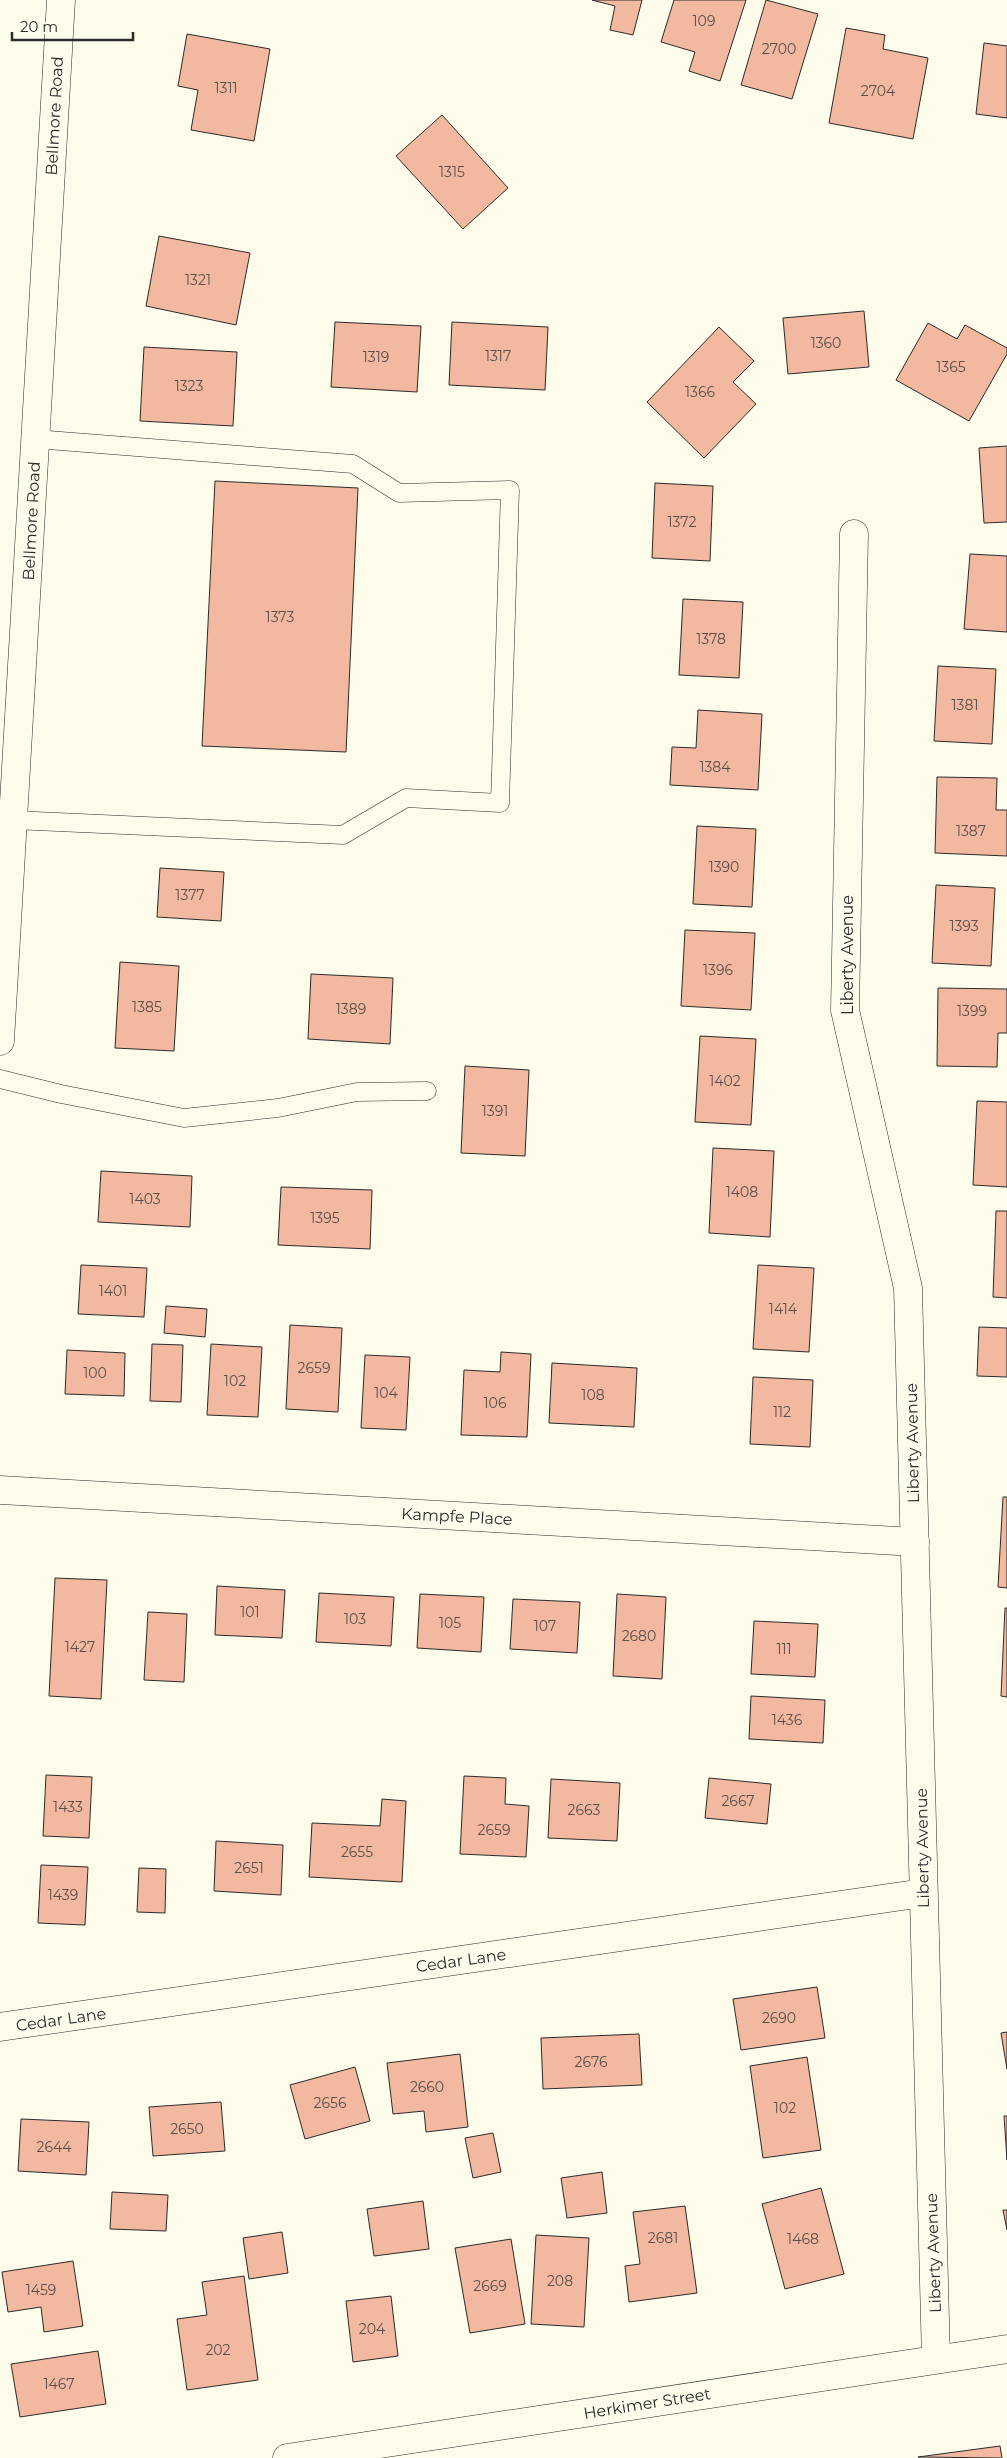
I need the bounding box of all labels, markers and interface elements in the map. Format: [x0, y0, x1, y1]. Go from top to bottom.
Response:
scale bar [12, 10, 134, 42]
house number: 109 [693, 12, 715, 30]
text: 20 m [20, 17, 58, 36]
house number: 2700 [762, 40, 796, 58]
street label: Bellmore Road [42, 56, 67, 176]
house number: 1311 [214, 79, 238, 97]
house number: 2704 [861, 82, 896, 100]
house number: 1315 [439, 163, 465, 181]
house number: 1321 [185, 271, 211, 289]
house number: 1360 [811, 334, 841, 352]
house number: 1317 [485, 347, 511, 365]
house number: 1319 [363, 348, 389, 366]
house number: 1365 [936, 358, 966, 376]
house number: 1323 [175, 377, 203, 395]
house number: 1366 [685, 383, 715, 401]
street label: Bellmore Road [19, 461, 44, 581]
house number: 1372 [668, 513, 697, 531]
house number: 1373 [266, 608, 294, 626]
house number: 1378 [696, 630, 726, 648]
house number: 1381 [952, 696, 978, 714]
house number: 1384 [699, 758, 731, 776]
house number: 1387 [956, 822, 986, 840]
house number: 1390 [709, 858, 739, 876]
house number: 1377 [175, 886, 205, 904]
street label: Liberty Avenue [838, 895, 857, 1015]
house number: 1393 [949, 917, 979, 935]
house number: 1396 [703, 961, 733, 979]
house number: 1385 [132, 998, 162, 1016]
house number: 1389 [336, 1000, 366, 1018]
house number: 1399 [957, 1002, 987, 1020]
house number: 1402 [709, 1072, 741, 1090]
house number: 1391 [482, 1102, 508, 1120]
house number: 1408 [726, 1183, 758, 1201]
house number: 1403 [129, 1190, 161, 1208]
house number: 1395 [310, 1209, 340, 1227]
house number: 1401 [99, 1282, 127, 1300]
house number: 1414 [769, 1300, 798, 1318]
house number: 2659 [298, 1359, 330, 1377]
house number: 100 [83, 1364, 107, 1382]
house number: 102 [224, 1372, 246, 1390]
street label: Liberty Avenue [902, 1383, 923, 1503]
house number: 104 [374, 1384, 399, 1402]
house number: 108 [581, 1386, 605, 1404]
house number: 106 [484, 1394, 507, 1412]
house number: 112 [773, 1403, 791, 1421]
street label: Kampfe Place [401, 1504, 513, 1529]
house number: 101 [240, 1603, 260, 1621]
house number: 103 [344, 1610, 366, 1628]
house number: 105 [439, 1614, 461, 1632]
house number: 107 [534, 1617, 556, 1635]
house number: 2680 [622, 1627, 656, 1645]
house number: 1427 [65, 1638, 95, 1656]
house number: 111 [776, 1640, 792, 1658]
house number: 1436 [772, 1711, 803, 1729]
street label: Liberty Avenue [912, 1788, 933, 1908]
house number: 2667 [721, 1792, 755, 1810]
house number: 1433 [53, 1798, 83, 1816]
house number: 2663 [568, 1801, 601, 1819]
house number: 2659 [478, 1821, 510, 1839]
house number: 2655 [341, 1843, 373, 1861]
house number: 2651 [234, 1859, 264, 1877]
house number: 1439 [48, 1886, 78, 1904]
street label: Cedar Lane [415, 1945, 507, 1976]
street label: Cedar Lane [15, 2004, 107, 2035]
house number: 2690 [762, 2009, 796, 2027]
house number: 2676 [575, 2053, 608, 2071]
house number: 2660 [410, 2078, 444, 2096]
house number: 2656 [314, 2094, 347, 2112]
house number: 102 [774, 2099, 796, 2117]
house number: 2650 [170, 2120, 204, 2138]
house number: 2644 [37, 2138, 72, 2156]
street label: Liberty Avenue [922, 2193, 945, 2313]
house number: 2681 [648, 2229, 678, 2247]
house number: 1468 [787, 2230, 819, 2248]
house number: 208 [547, 2272, 573, 2290]
house number: 2669 [473, 2277, 507, 2295]
house number: 1459 [26, 2281, 56, 2299]
house number: 204 [359, 2320, 386, 2338]
house number: 202 [205, 2341, 231, 2359]
house number: 1467 [44, 2375, 74, 2393]
street label: Herkimer Street [582, 2384, 712, 2423]

